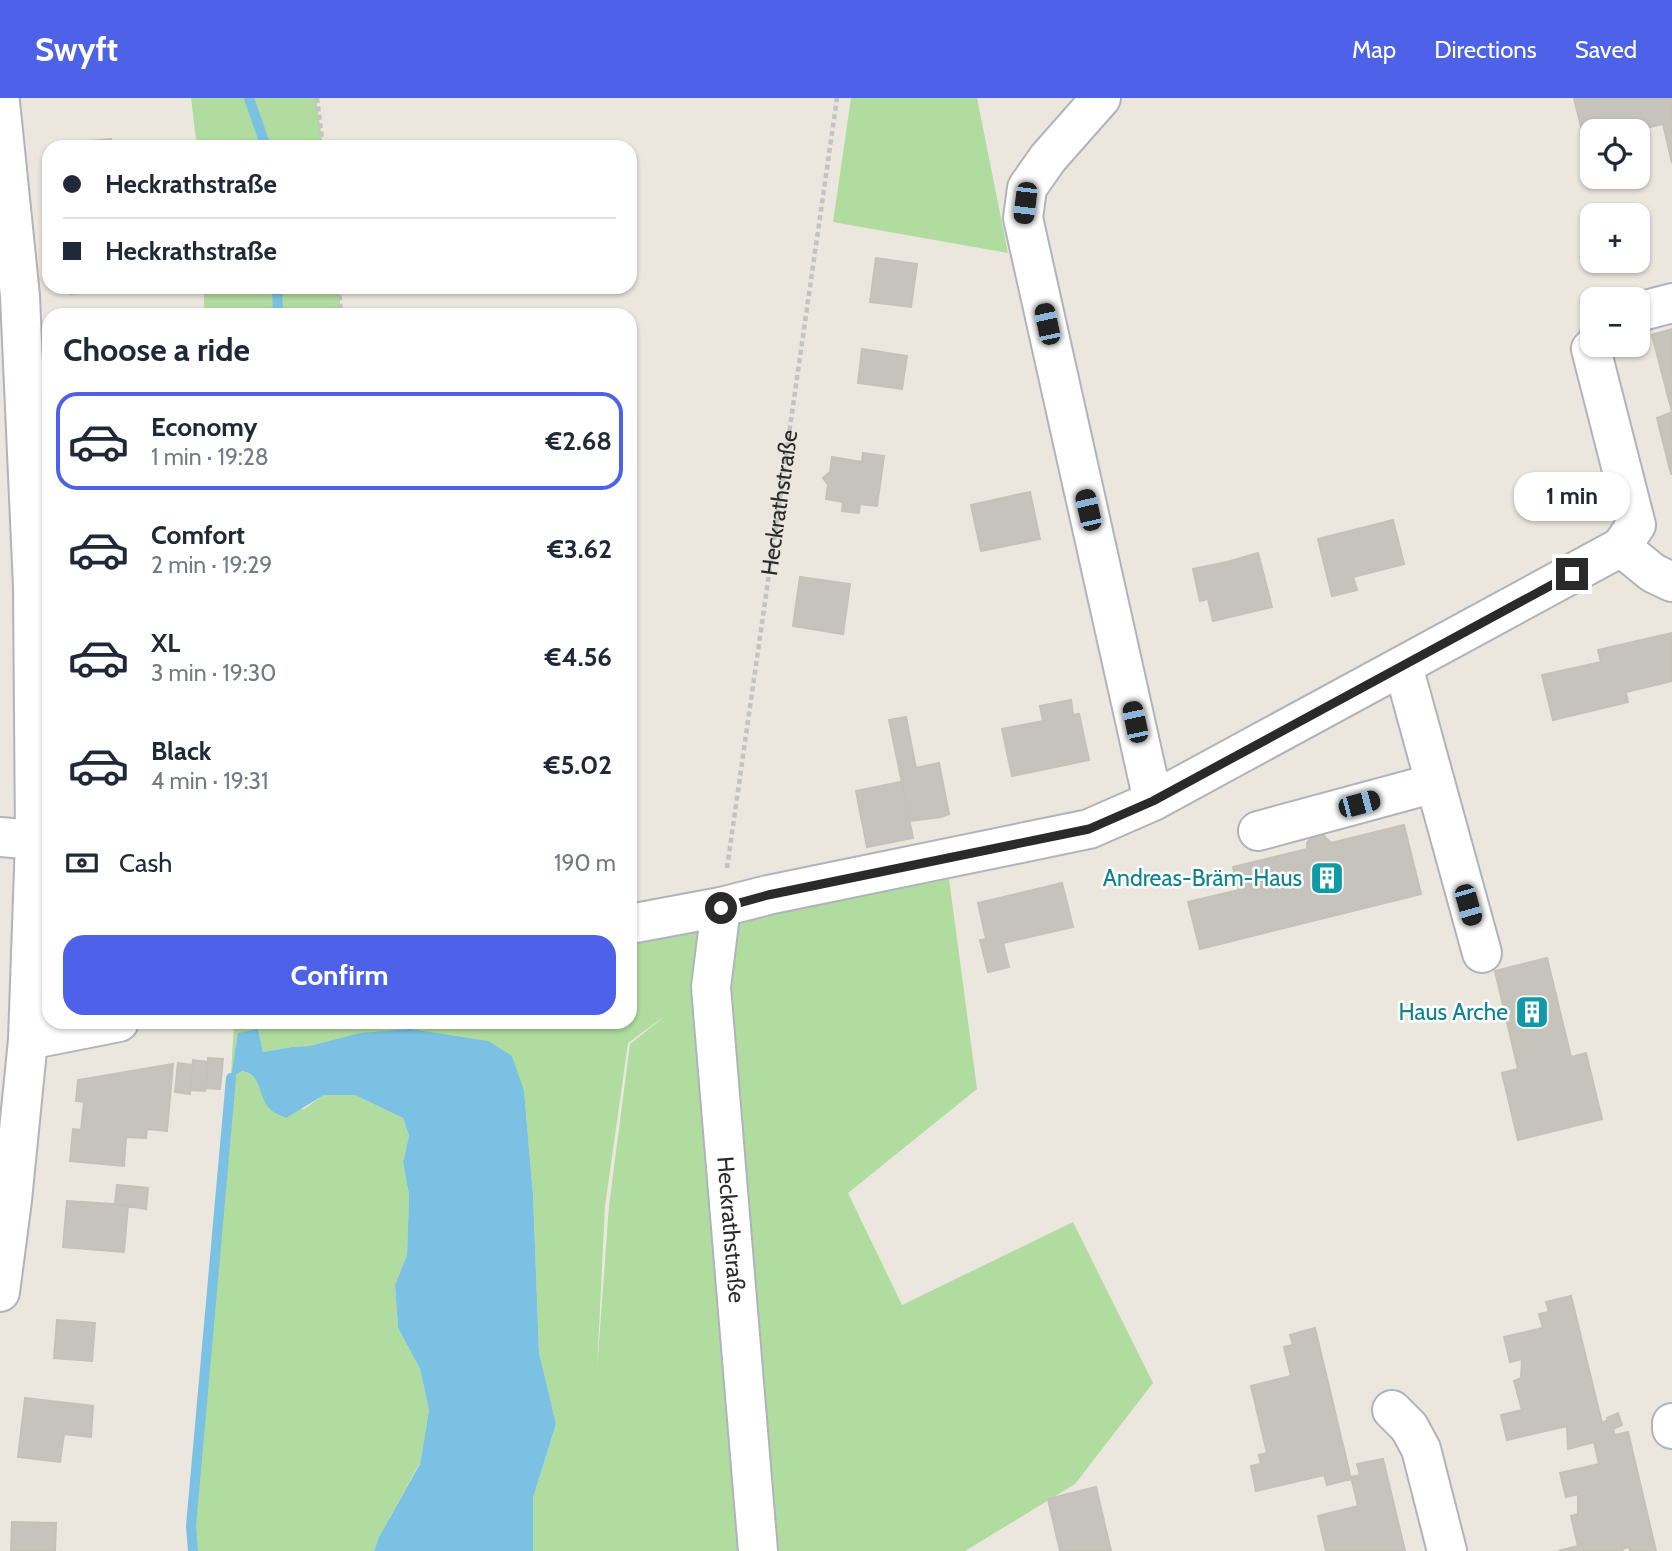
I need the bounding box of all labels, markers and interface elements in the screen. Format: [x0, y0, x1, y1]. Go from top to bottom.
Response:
text: Swyft [35, 29, 118, 69]
text: Map [1352, 35, 1396, 64]
text: Directions [1434, 35, 1537, 64]
text: Saved [1575, 35, 1637, 64]
map controls [1580, 119, 1650, 357]
button: locate [1580, 119, 1650, 189]
text: Heckrathstraße [105, 168, 277, 200]
car [1013, 181, 1038, 225]
button: + [1580, 203, 1650, 273]
text: Heckrathstraße [105, 235, 277, 267]
button: − [1580, 287, 1650, 357]
car [1033, 301, 1062, 347]
text: Choose a ride [63, 330, 250, 369]
icon: car [67, 410, 130, 473]
text: Economy [151, 411, 257, 443]
text: €2.68 [545, 425, 612, 457]
street label: Heckrathstraße [755, 428, 803, 577]
text: 1 min · 19:28 [151, 443, 269, 471]
callout: 1 min [1514, 472, 1630, 522]
text: 1 min [1546, 482, 1598, 510]
car [1074, 487, 1103, 533]
icon: car [67, 518, 130, 581]
text: Comfort [151, 519, 245, 551]
text: €3.62 [547, 533, 612, 565]
text: 2 min · 19:29 [151, 551, 272, 579]
route end [1556, 558, 1588, 590]
icon: car [67, 626, 130, 689]
text: XL [151, 627, 180, 659]
text: €4.56 [545, 641, 612, 673]
text: 3 min · 19:30 [151, 659, 276, 687]
car [1121, 699, 1150, 745]
icon: car [67, 734, 130, 797]
text: Black [151, 735, 211, 767]
text: €5.02 [544, 749, 612, 781]
text: 4 min · 19:31 [151, 767, 268, 795]
car [1336, 788, 1383, 820]
icon: cash [63, 844, 101, 882]
text: Cash [119, 847, 172, 879]
text: 190 m [554, 849, 616, 877]
building icon: Andreas-Bräm-Haus [1308, 859, 1346, 897]
place label: Andreas-Bräm-Haus [1103, 864, 1302, 892]
car [1453, 882, 1484, 928]
route start [705, 892, 737, 924]
button: Confirm [63, 935, 616, 1015]
building icon: Haus Arche [1513, 993, 1551, 1031]
place label: Haus Arche [1398, 998, 1508, 1026]
street label: Heckrathstraße [711, 1155, 751, 1304]

